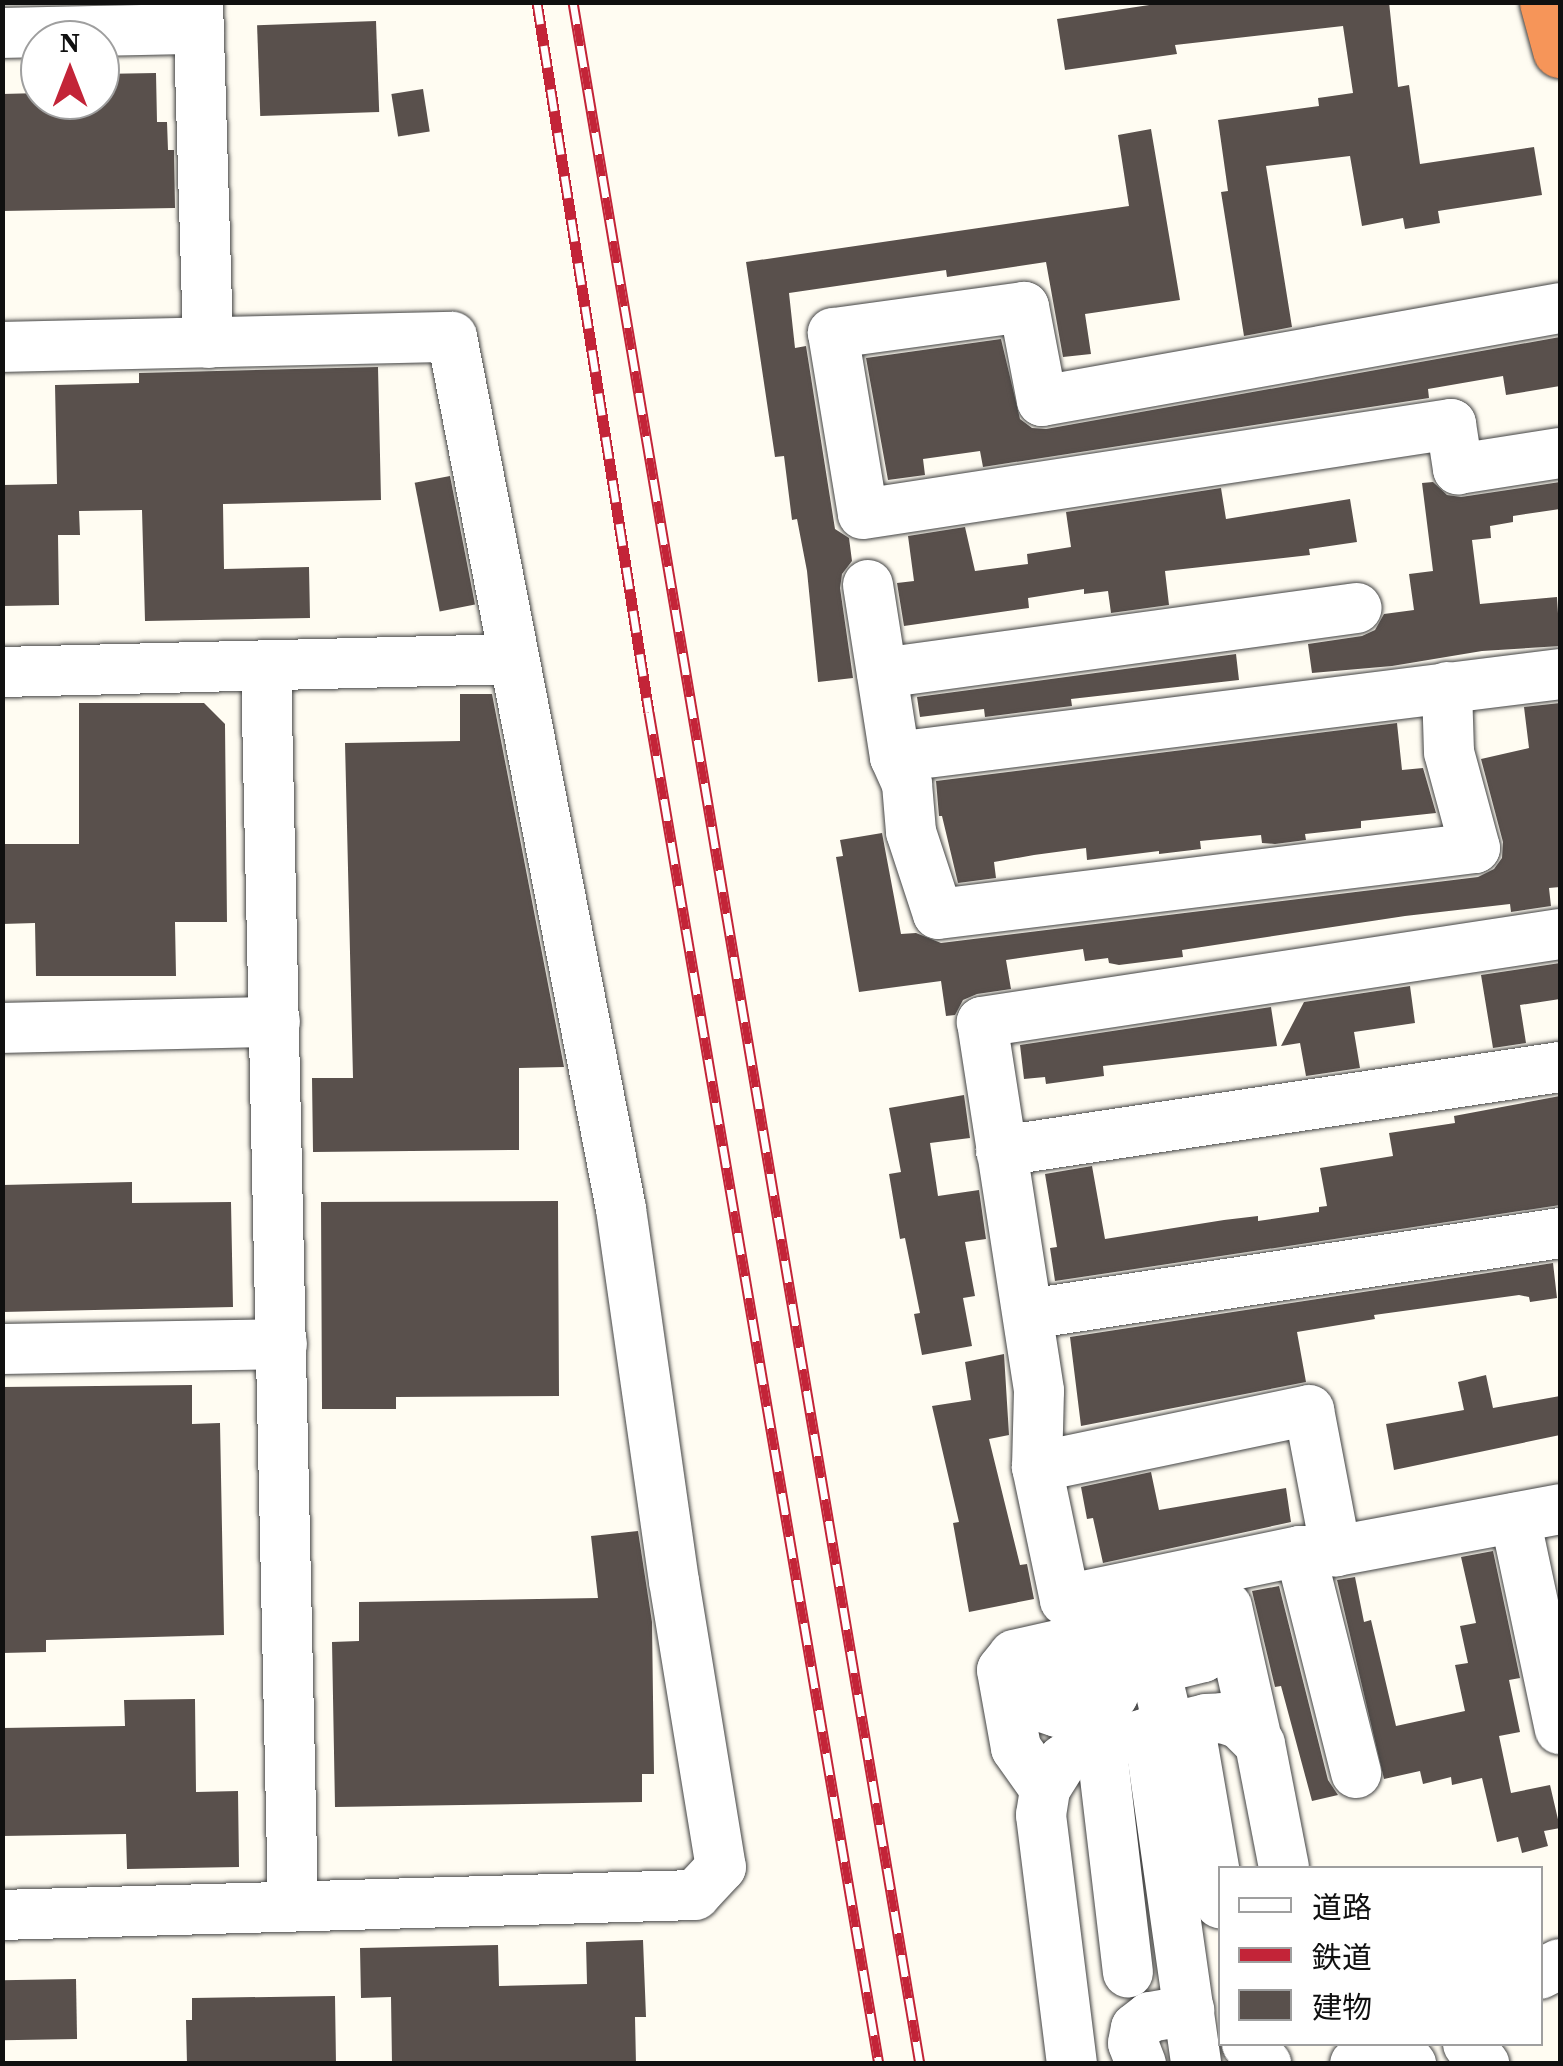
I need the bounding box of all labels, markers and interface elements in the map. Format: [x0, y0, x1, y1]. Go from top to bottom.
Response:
north arrow [20, 20, 120, 120]
text: N [60, 23, 80, 61]
legend [1218, 1866, 1543, 2046]
text: 道路 [1312, 1887, 1372, 1928]
text: 鉄道 [1312, 1937, 1372, 1978]
text: 建物 [1312, 1987, 1372, 2028]

